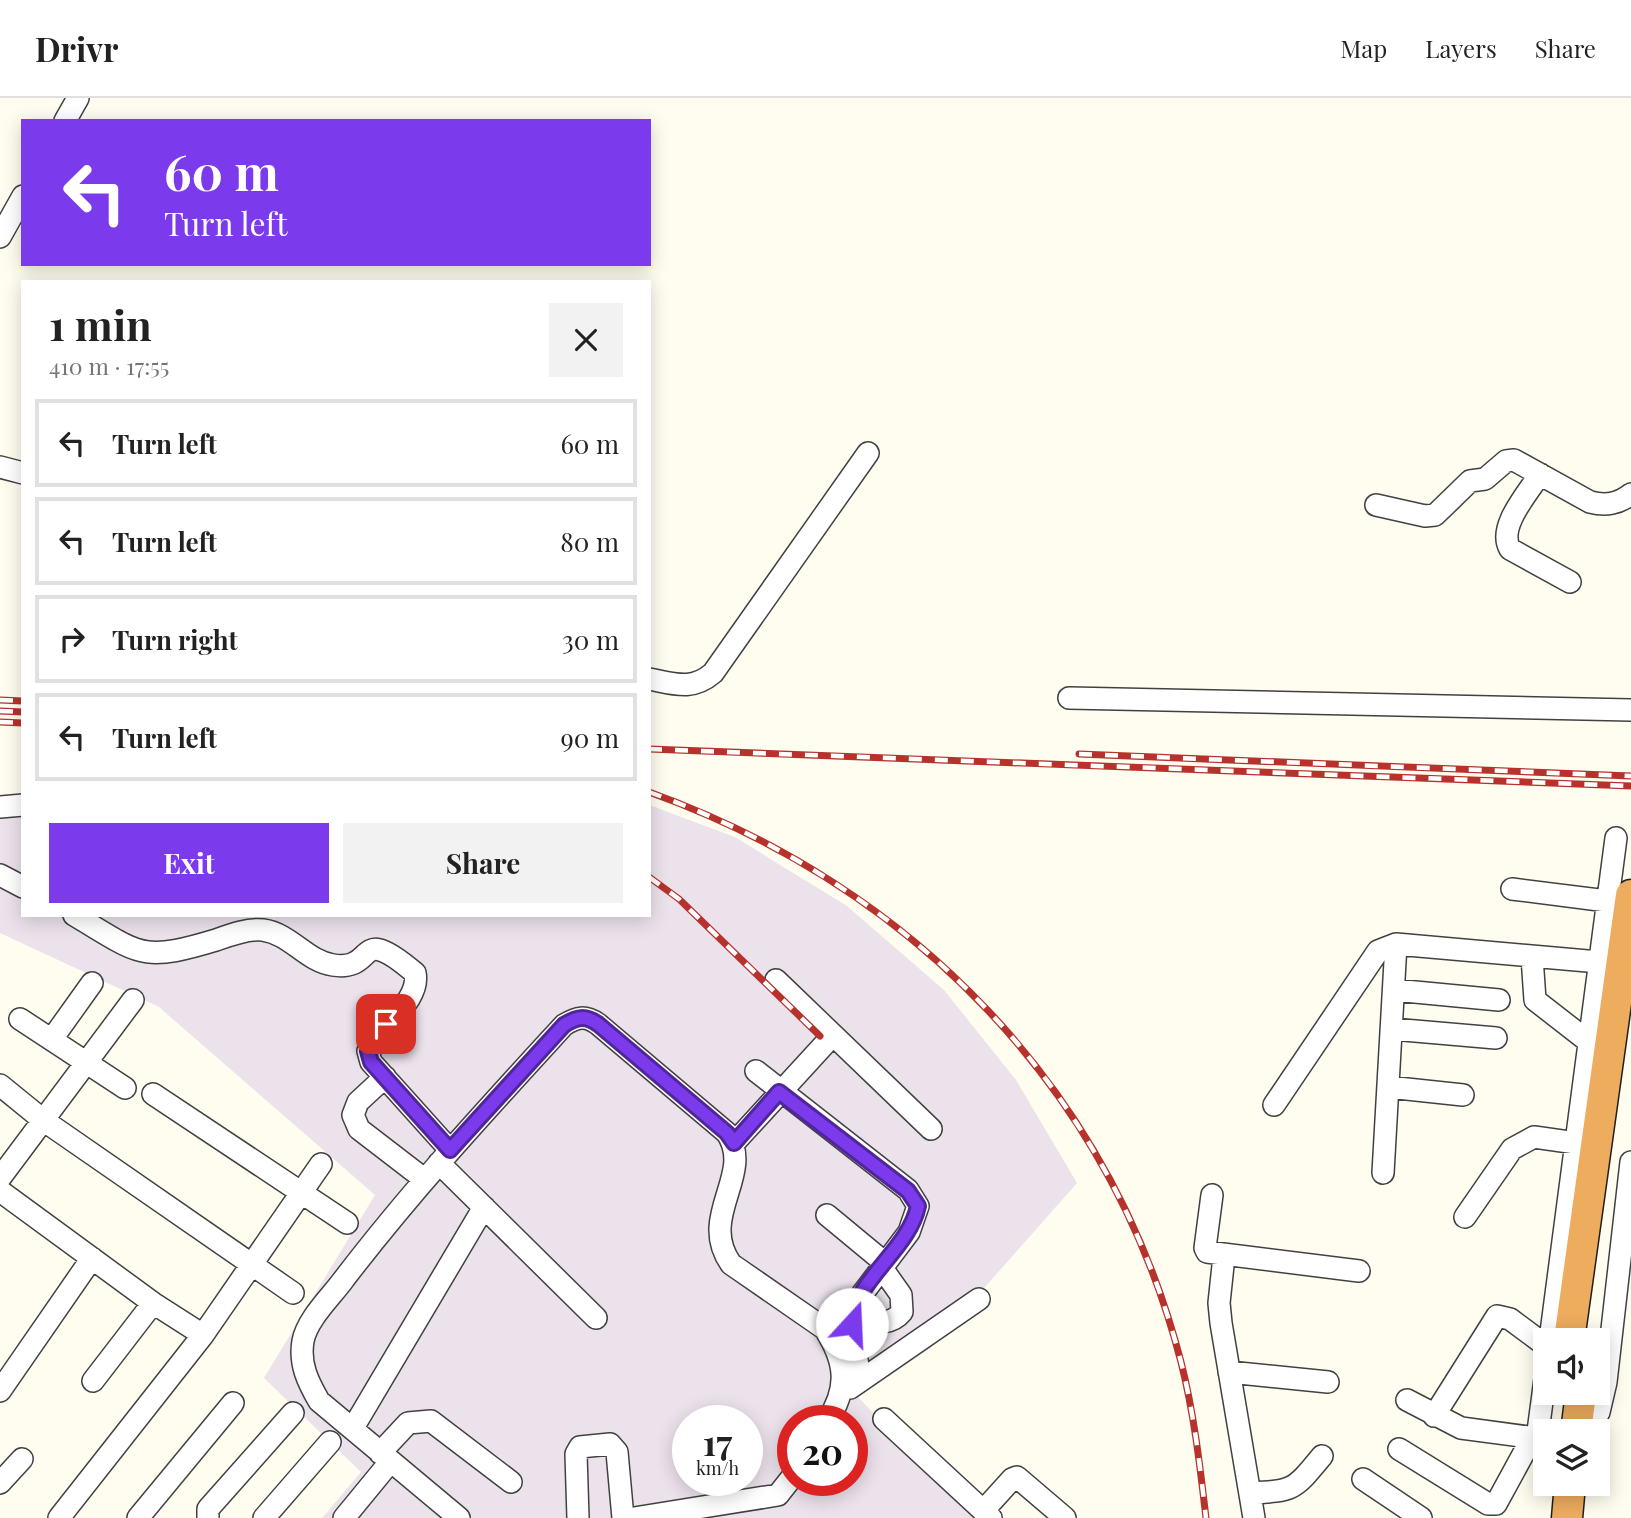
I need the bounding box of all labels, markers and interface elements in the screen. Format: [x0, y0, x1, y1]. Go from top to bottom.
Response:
text: Drivr [35, 26, 118, 70]
text: Map [1341, 32, 1387, 64]
text: Layers [1425, 32, 1497, 64]
text: Share [1535, 32, 1596, 64]
text: 60 m [164, 138, 279, 203]
icon: left [49, 147, 140, 238]
text: Turn left [164, 201, 288, 244]
text: 1 min [49, 296, 152, 352]
button: close [549, 303, 623, 377]
text: 410 m · 17:55 [49, 350, 169, 381]
icon: left [53, 424, 91, 462]
text: Turn left [112, 426, 217, 461]
text: 60 m [560, 426, 619, 461]
icon: left [53, 522, 91, 560]
text: Turn left [112, 524, 217, 559]
text: 80 m [560, 524, 619, 559]
icon: right [53, 620, 91, 658]
text: Turn right [112, 622, 238, 657]
text: 30 m [562, 622, 619, 657]
icon: left [53, 718, 91, 756]
text: Turn left [112, 720, 217, 755]
text: 90 m [561, 720, 619, 755]
button: Exit [49, 823, 329, 903]
button: Share [343, 823, 623, 903]
pin [356, 994, 416, 1054]
icon: arrive [367, 1005, 405, 1043]
position arrow [815, 1287, 889, 1361]
map controls [1533, 1328, 1610, 1496]
button: sound [1533, 1328, 1610, 1405]
speed limit sign: 20 [777, 1405, 868, 1496]
text: 17 [703, 1418, 732, 1465]
button: layers [1533, 1419, 1610, 1496]
text: km/h [696, 1456, 739, 1480]

